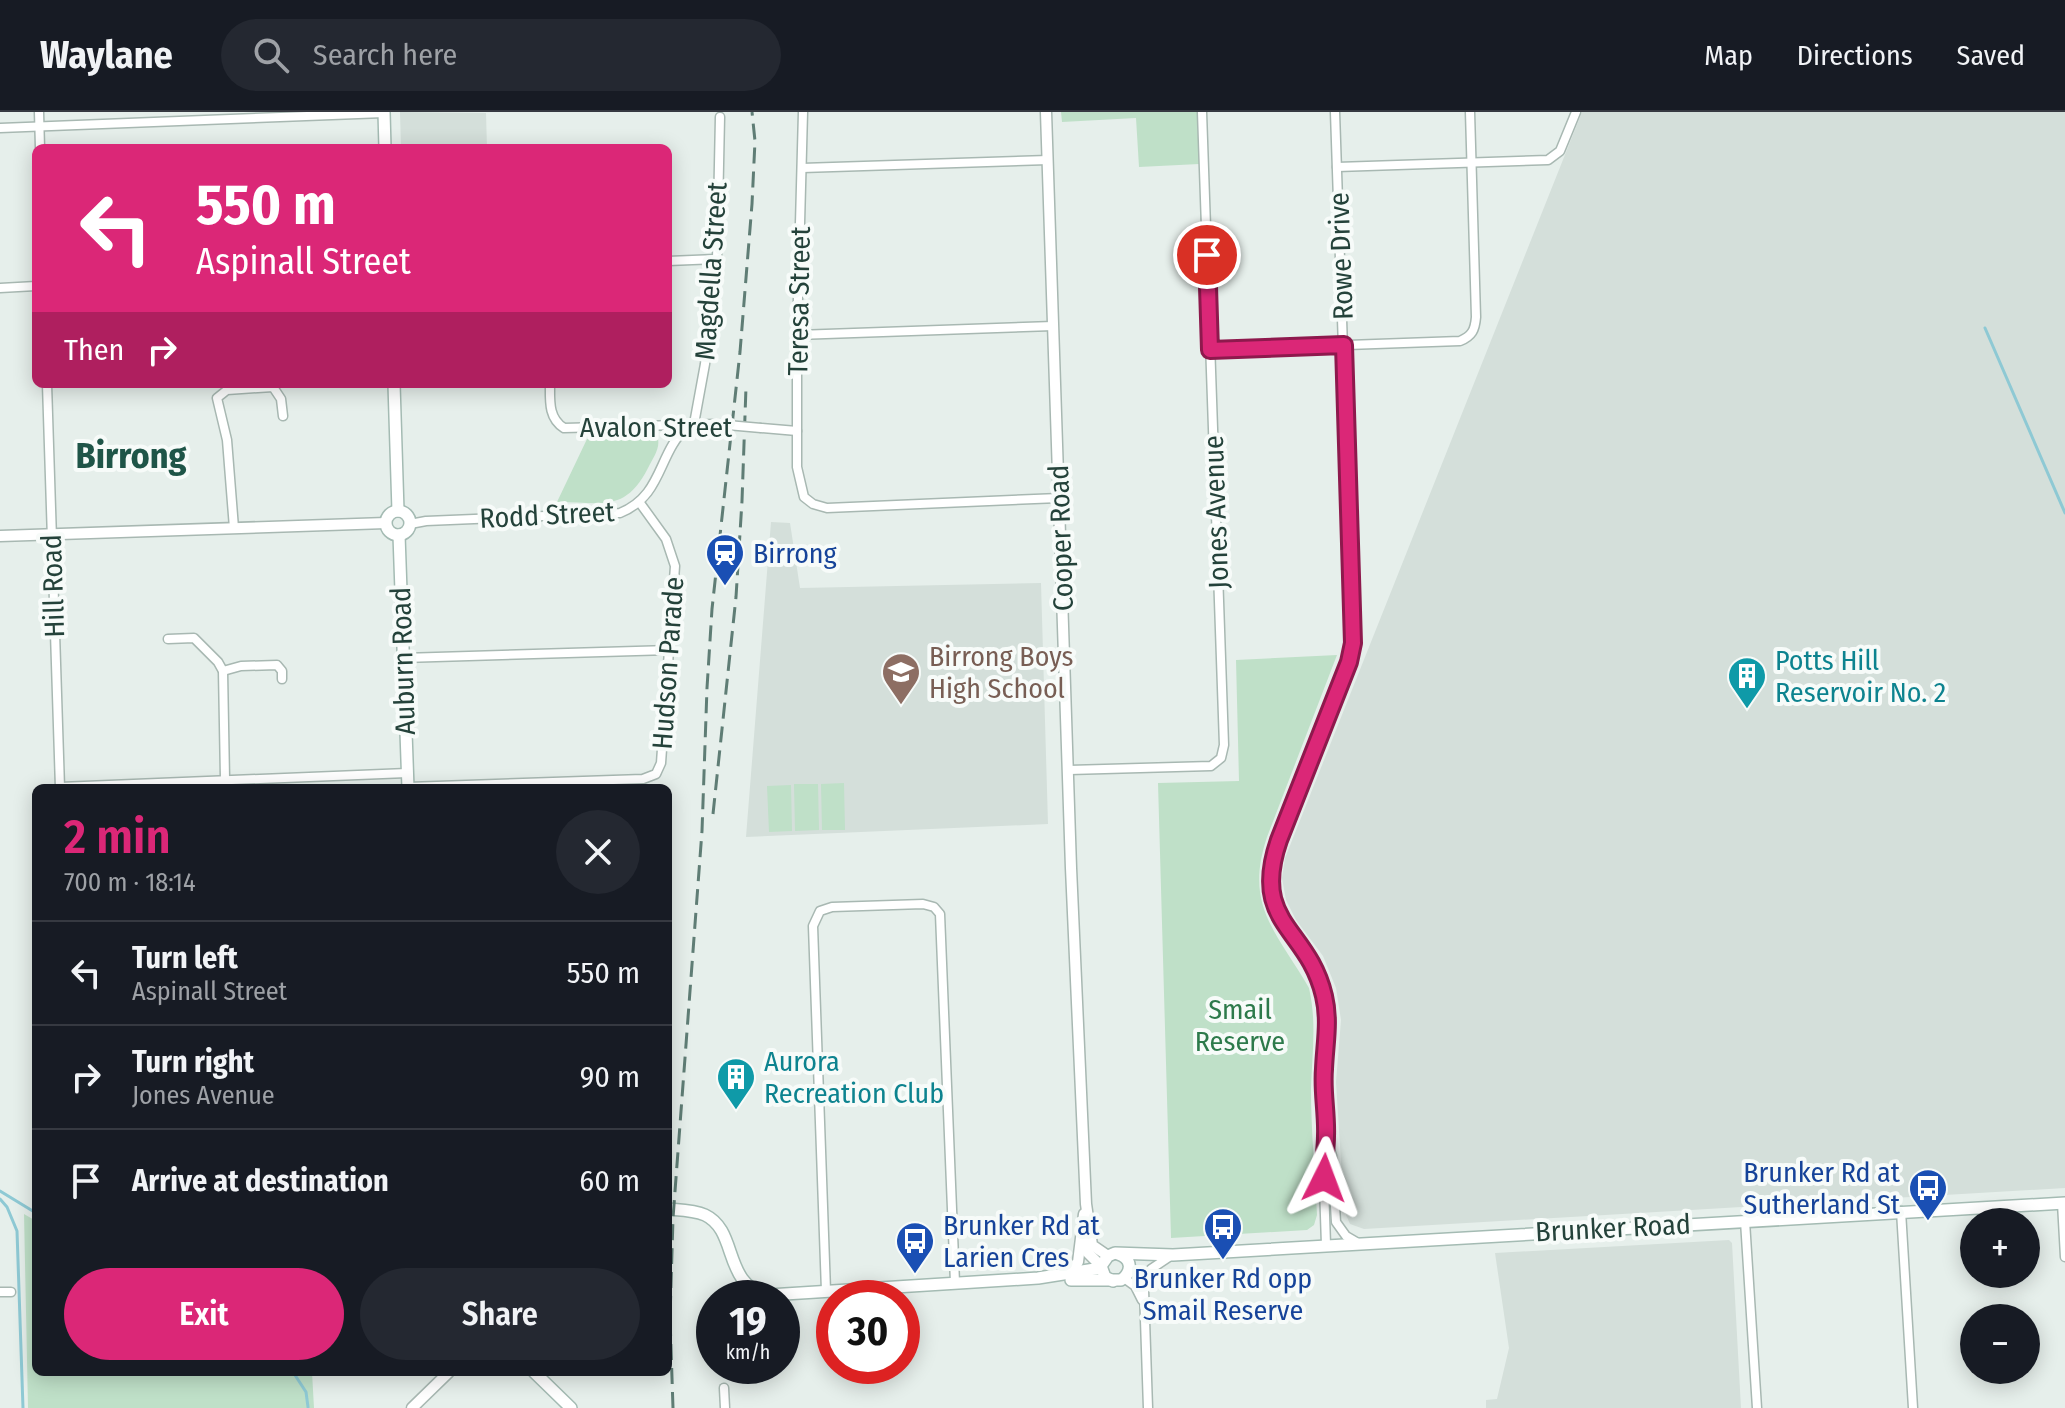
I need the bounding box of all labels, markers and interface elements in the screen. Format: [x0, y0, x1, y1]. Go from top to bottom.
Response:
search box [221, 19, 781, 91]
text: Waylane [40, 32, 173, 78]
icon: search [249, 33, 293, 77]
text: Search here [313, 37, 457, 73]
text: Map [1704, 39, 1753, 72]
text: Directions [1797, 39, 1913, 72]
text: Saved [1957, 39, 2025, 72]
text: 550 m [196, 172, 336, 239]
icon: left [64, 176, 168, 280]
street label: Magdella Street [688, 180, 734, 361]
street label: Rowe Drive [1322, 192, 1360, 320]
pin [1173, 221, 1241, 289]
street label: Teresa Street [781, 225, 817, 376]
icon: arrive [1185, 233, 1229, 277]
text: Aspinall Street [196, 240, 411, 284]
icon: right [140, 328, 184, 372]
text: Then [64, 332, 124, 368]
street label: Avalon Street [580, 411, 733, 444]
district label: Birrong [76, 434, 186, 478]
street label: Jones Avenue [1197, 435, 1235, 589]
street label: Cooper Road [1042, 464, 1080, 612]
street label: Rodd Street [479, 495, 616, 535]
station icon: Birrong [704, 532, 746, 587]
street label: Hill Road [35, 534, 71, 638]
place label: Birrong [753, 537, 838, 570]
street label: Hudson Parade [646, 576, 690, 750]
street label: Auburn Road [384, 586, 422, 736]
place label: Birrong Boys High School [929, 640, 1074, 705]
place label: Potts Hill Reservoir No. 2 [1775, 644, 1946, 709]
school or university icon: Birrong Boys High School [880, 651, 922, 706]
building icon: Potts Hill Reservoir No. 2 [1726, 655, 1768, 710]
text: 2 min [64, 808, 171, 866]
button: close [556, 810, 640, 894]
text: 700 m · 18:14 [64, 867, 195, 898]
text: Turn left [132, 940, 238, 976]
icon: left [64, 951, 108, 995]
text: 550 m [567, 955, 640, 991]
text: Aspinall Street [132, 976, 287, 1007]
park label: Smail Reserve [1195, 993, 1285, 1058]
text: Turn right [132, 1044, 254, 1080]
place label: Aurora Recreation Club [764, 1045, 944, 1110]
icon: right [64, 1055, 108, 1099]
building icon: Aurora Recreation Club [715, 1056, 757, 1111]
text: 90 m [580, 1059, 640, 1095]
text: Jones Avenue [132, 1080, 275, 1111]
position arrow [1282, 1136, 1366, 1220]
place label: Brunker Rd at Sutherland St [1743, 1156, 1901, 1221]
icon: arrive [64, 1159, 108, 1203]
text: Arrive at destination [132, 1163, 389, 1199]
text: 60 m [579, 1163, 640, 1199]
bus stop icon: Brunker Rd at Sutherland St [1907, 1167, 1949, 1222]
bus stop icon: Brunker Rd opp Smail Reserve [1202, 1206, 1244, 1261]
street label: Brunker Road [1534, 1207, 1692, 1249]
map controls [1960, 1208, 2040, 1384]
button: + [1960, 1208, 2040, 1288]
place label: Brunker Rd at Larien Cres [943, 1209, 1101, 1274]
bus stop icon: Brunker Rd at Larien Cres [894, 1220, 936, 1275]
place label: Brunker Rd opp Smail Reserve [1134, 1262, 1312, 1327]
button: Exit [64, 1268, 344, 1360]
button: Share [360, 1268, 640, 1360]
speed limit sign: 30 [816, 1280, 920, 1384]
text: 19 [729, 1298, 767, 1346]
button: − [1960, 1304, 2040, 1384]
text: km/h [726, 1340, 770, 1364]

